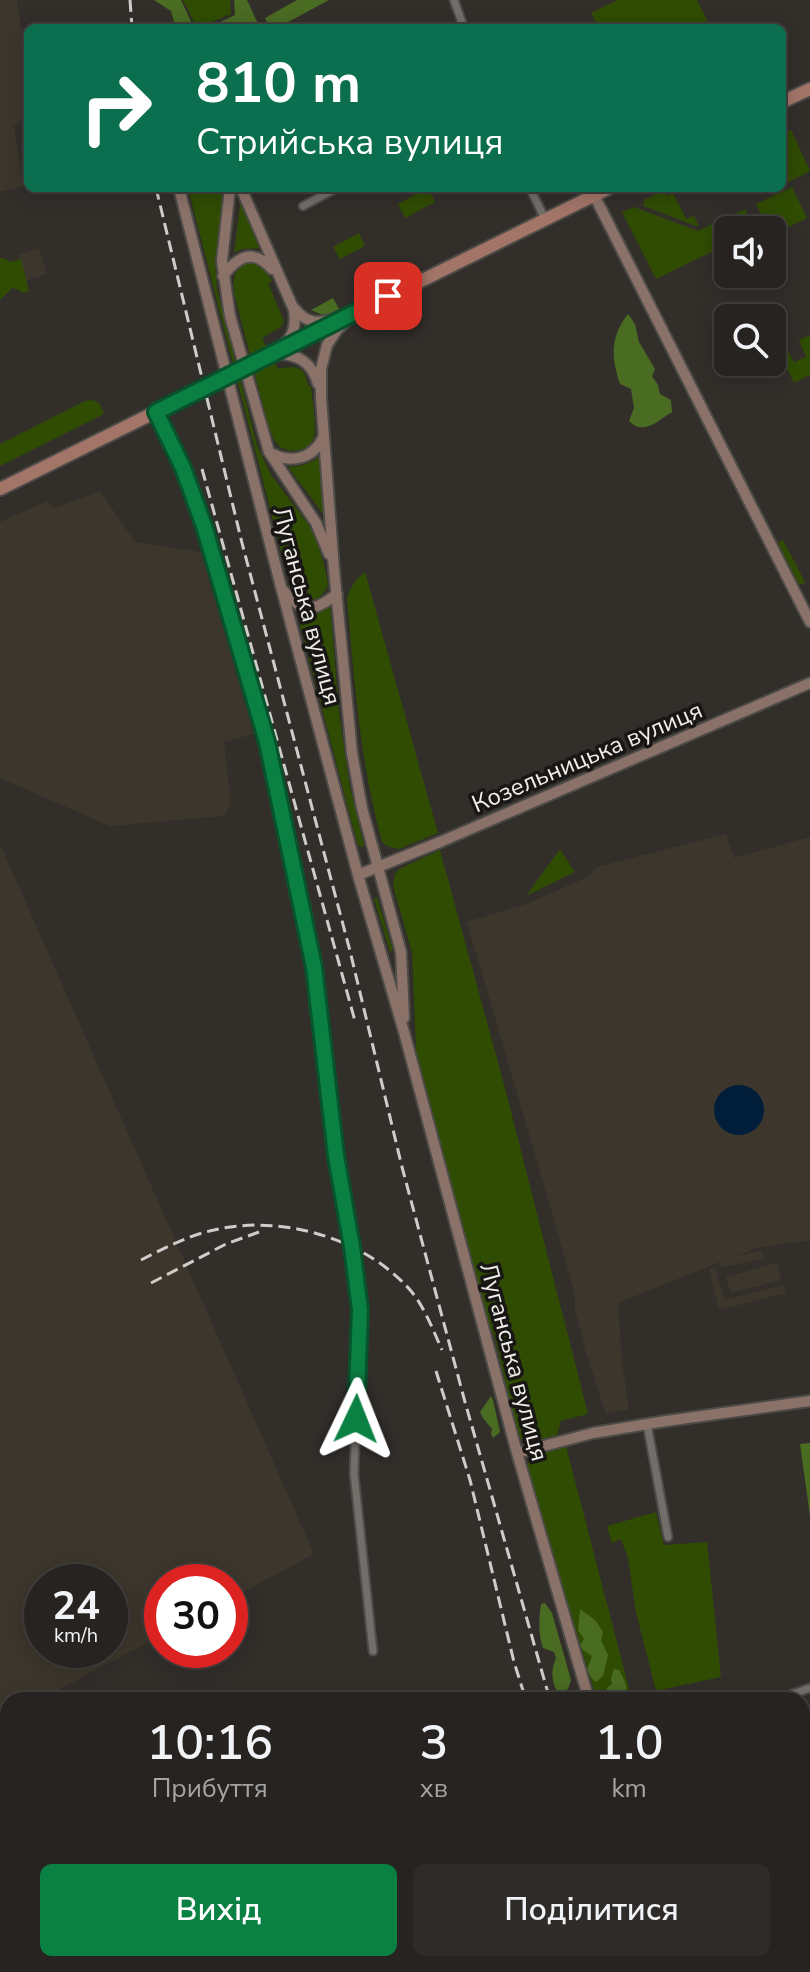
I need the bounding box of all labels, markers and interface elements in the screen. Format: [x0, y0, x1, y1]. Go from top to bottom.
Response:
text: 810 m [196, 45, 361, 122]
icon: right [64, 56, 168, 160]
text: Стрийська вулиця [196, 118, 504, 167]
map controls [714, 216, 786, 376]
button: sound [714, 216, 786, 288]
pin [354, 262, 422, 330]
icon: arrive [366, 274, 410, 318]
button: search [714, 304, 786, 376]
street label: Луганська вулиця [265, 503, 349, 709]
street label: Козельницька вулиця [467, 694, 707, 820]
street label: Луганська вулиця [472, 1259, 556, 1465]
position arrow [314, 1377, 398, 1461]
speed limit sign: 30 [144, 1564, 248, 1668]
text: 24 [52, 1579, 100, 1633]
text: km/h [54, 1622, 98, 1649]
text: 10:16 [146, 1710, 273, 1776]
text: 3 [419, 1710, 448, 1776]
text: 1.0 [595, 1710, 664, 1776]
text: Прибуття [152, 1771, 268, 1806]
text: хв [420, 1771, 448, 1806]
text: km [611, 1771, 647, 1806]
button: Вихід [40, 1864, 397, 1956]
button: Поділитися [413, 1864, 770, 1956]

